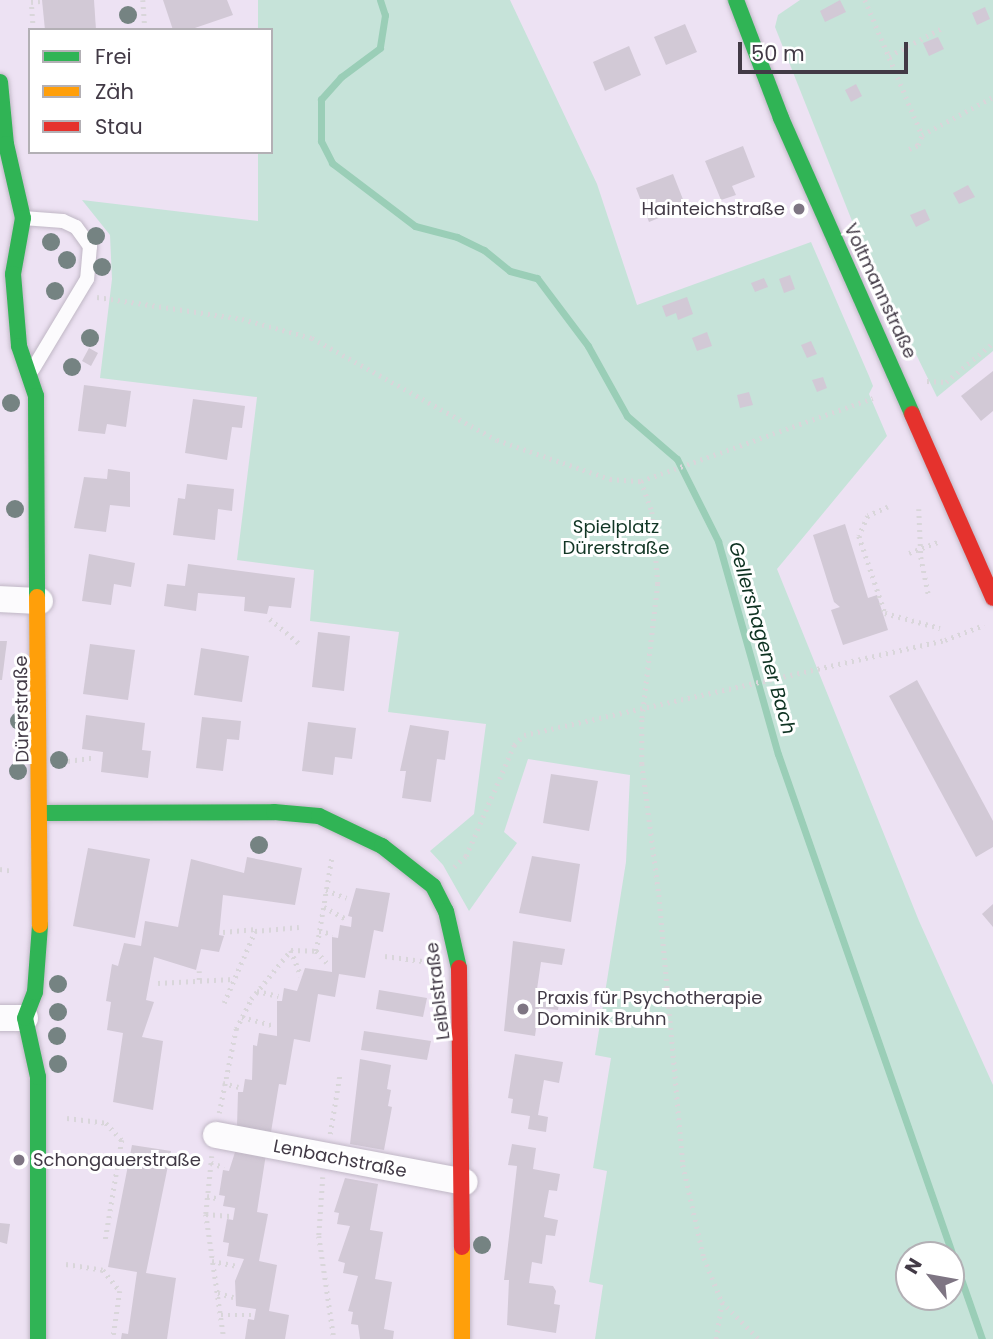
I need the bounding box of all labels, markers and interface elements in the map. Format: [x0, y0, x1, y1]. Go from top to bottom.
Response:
legend [28, 28, 273, 154]
scale bar [741, 28, 911, 72]
text: 50 m [751, 39, 805, 68]
text: Frei [95, 42, 132, 71]
text: Zäh [95, 77, 134, 106]
text: Stau [95, 112, 143, 141]
place label: Hainteichstraße [642, 198, 785, 220]
marker: Hainteichstraße [791, 201, 807, 217]
street label: Voltmannstraße [839, 220, 921, 362]
park label: Spielplatz Dürerstraße [562, 517, 670, 560]
water label: Gellershagener Bach [724, 539, 800, 737]
street label: Dürerstraße [10, 655, 34, 763]
street label: Leiblstraße [421, 941, 455, 1041]
place label: Praxis für Psychotherapie Dominik Bruhn [537, 988, 762, 1030]
marker: Praxis für Psychotherapie Dominik Bruhn [515, 1001, 531, 1017]
street label: Lenbachstraße [271, 1135, 409, 1183]
place label: Schongauerstraße [33, 1149, 201, 1171]
marker: Schongauerstraße [11, 1152, 27, 1168]
north arrow [895, 1241, 965, 1311]
text: N [898, 1253, 929, 1279]

